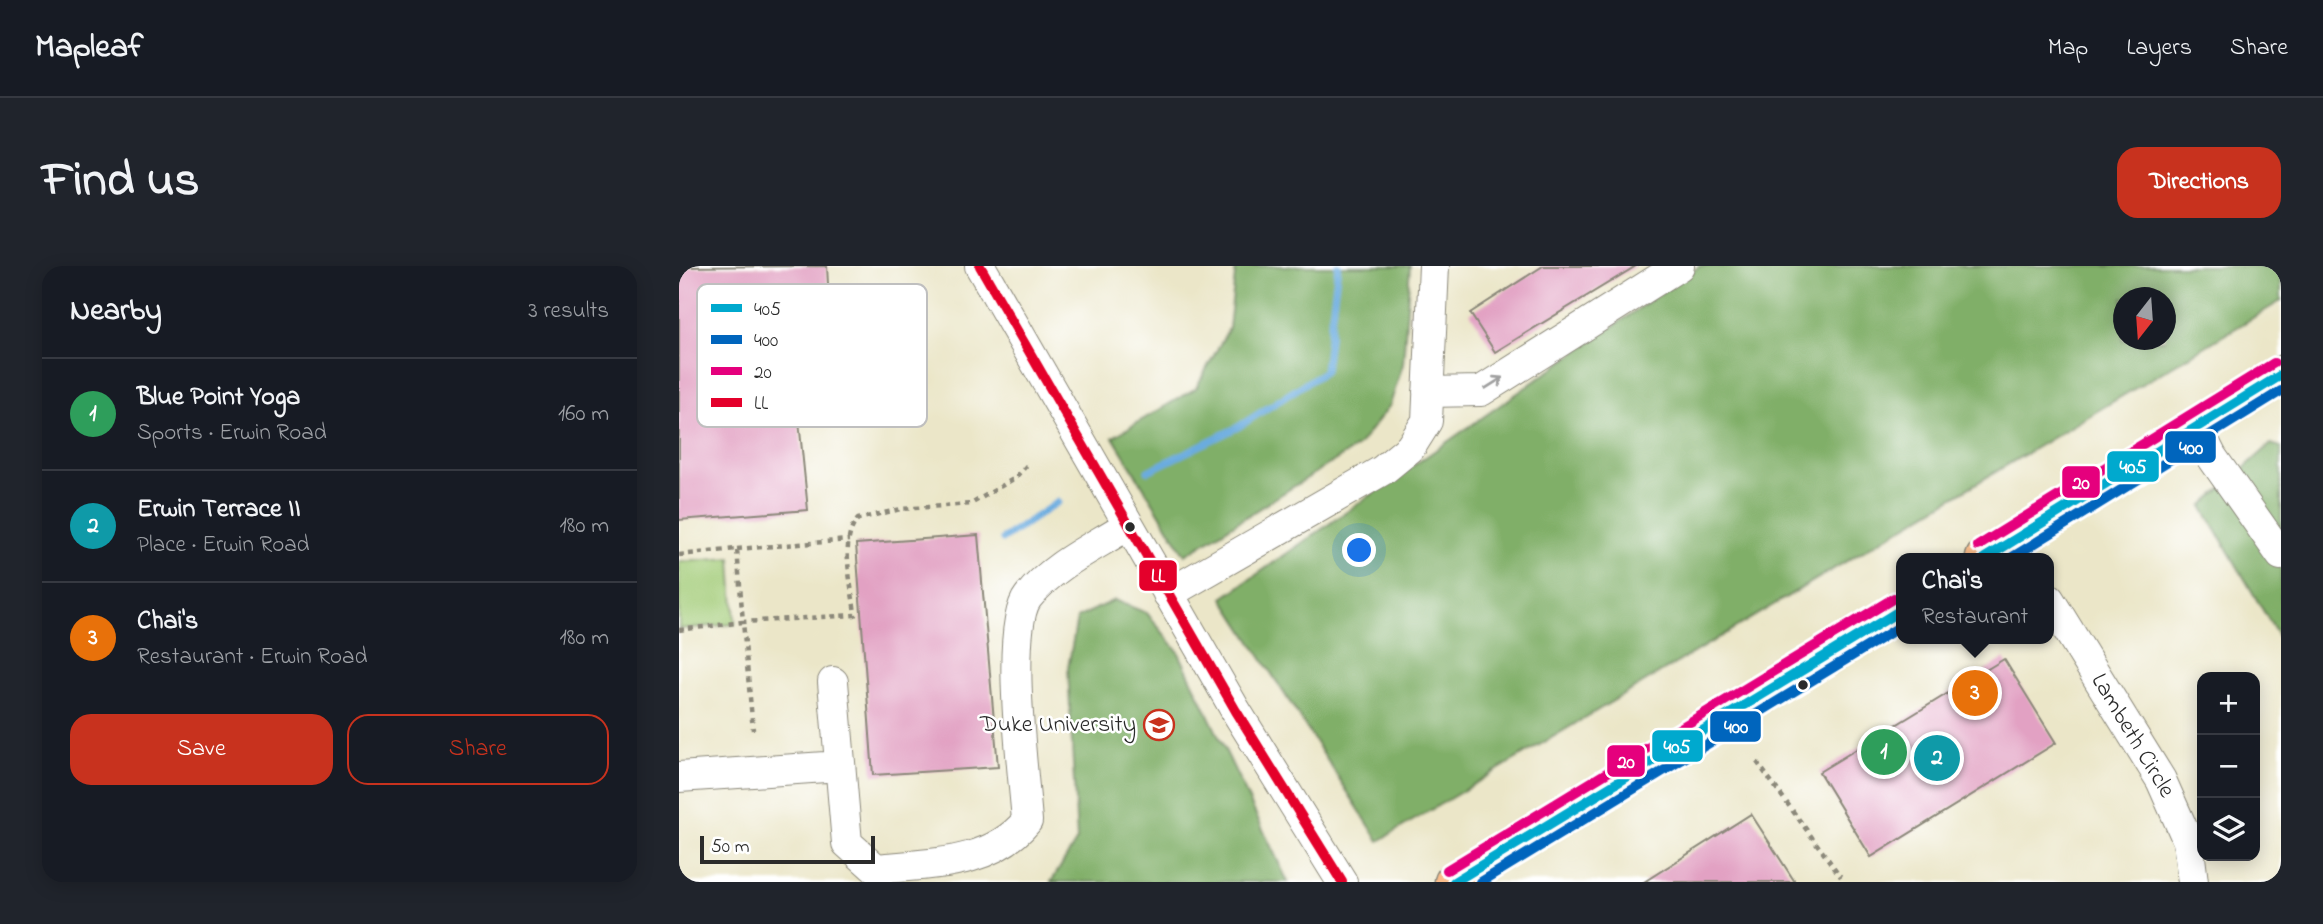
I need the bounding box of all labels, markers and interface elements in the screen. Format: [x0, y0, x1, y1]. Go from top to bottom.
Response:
text: Mapleaf [35, 24, 143, 72]
text: Map [2048, 31, 2088, 66]
text: Layers [2126, 31, 2192, 66]
text: Share [2230, 31, 2288, 66]
text: Find us [42, 146, 199, 218]
button: Directions [2117, 147, 2281, 218]
legend [697, 284, 927, 427]
north arrow [2113, 287, 2176, 350]
text: Nearby [70, 290, 162, 334]
text: 3 results [528, 295, 609, 328]
text: 405 [754, 297, 781, 324]
text: 400 [754, 328, 778, 355]
text: 20 [754, 360, 772, 387]
one-way arrow [1484, 375, 1503, 390]
text: Blue Point Yoga [137, 379, 300, 417]
text: LL [754, 391, 769, 418]
text: 1 [89, 398, 97, 431]
text: 160 m [558, 398, 609, 431]
text: Sports · Erwin Road [137, 417, 327, 450]
line badge: 400 [2164, 430, 2217, 464]
text: 400 [2179, 436, 2204, 463]
line badge: 405 [2106, 450, 2160, 483]
text: 405 [2120, 455, 2147, 482]
line badge: 20 [2061, 465, 2101, 499]
text: 20 [2071, 471, 2091, 498]
text: Erwin Terrace II [137, 491, 301, 529]
text: 2 [87, 510, 99, 543]
text: 180 m [560, 510, 609, 543]
unlabelled marker [1123, 520, 1137, 534]
text: Place · Erwin Road [137, 529, 310, 562]
your location [1342, 533, 1376, 567]
popup [1896, 553, 2054, 644]
line badge: LL [1138, 559, 1178, 592]
text: Chai's [1922, 563, 1983, 601]
text: LL [1151, 564, 1166, 591]
text: Restaurant [1922, 601, 2028, 634]
text: Chai's [137, 603, 198, 641]
text: 3 [88, 622, 98, 655]
text: 180 m [560, 622, 609, 655]
text: Restaurant · Erwin Road [137, 641, 367, 674]
pin: 3 [1952, 667, 1998, 719]
street label: Lambeth Circle [2081, 667, 2183, 805]
map controls [2197, 672, 2260, 861]
button: + [2197, 672, 2260, 735]
unlabelled marker [1796, 678, 1810, 692]
place label: Duke University [979, 708, 1136, 744]
school or university icon: Duke University [1142, 708, 1176, 742]
line badge: 400 [1709, 710, 1762, 743]
button: Save [70, 714, 333, 785]
button: Share [347, 714, 609, 785]
text: 400 [1724, 715, 1749, 742]
pin: 1 [1861, 726, 1907, 778]
line badge: 405 [1651, 729, 1704, 763]
pin: 2 [1914, 732, 1960, 784]
text: 405 [1664, 735, 1691, 762]
button: − [2197, 735, 2260, 798]
line badge: 20 [1606, 744, 1646, 778]
text: 20 [1616, 750, 1636, 777]
button: layers [2197, 798, 2260, 861]
scale bar [700, 833, 875, 865]
text: 50 m [711, 834, 750, 861]

